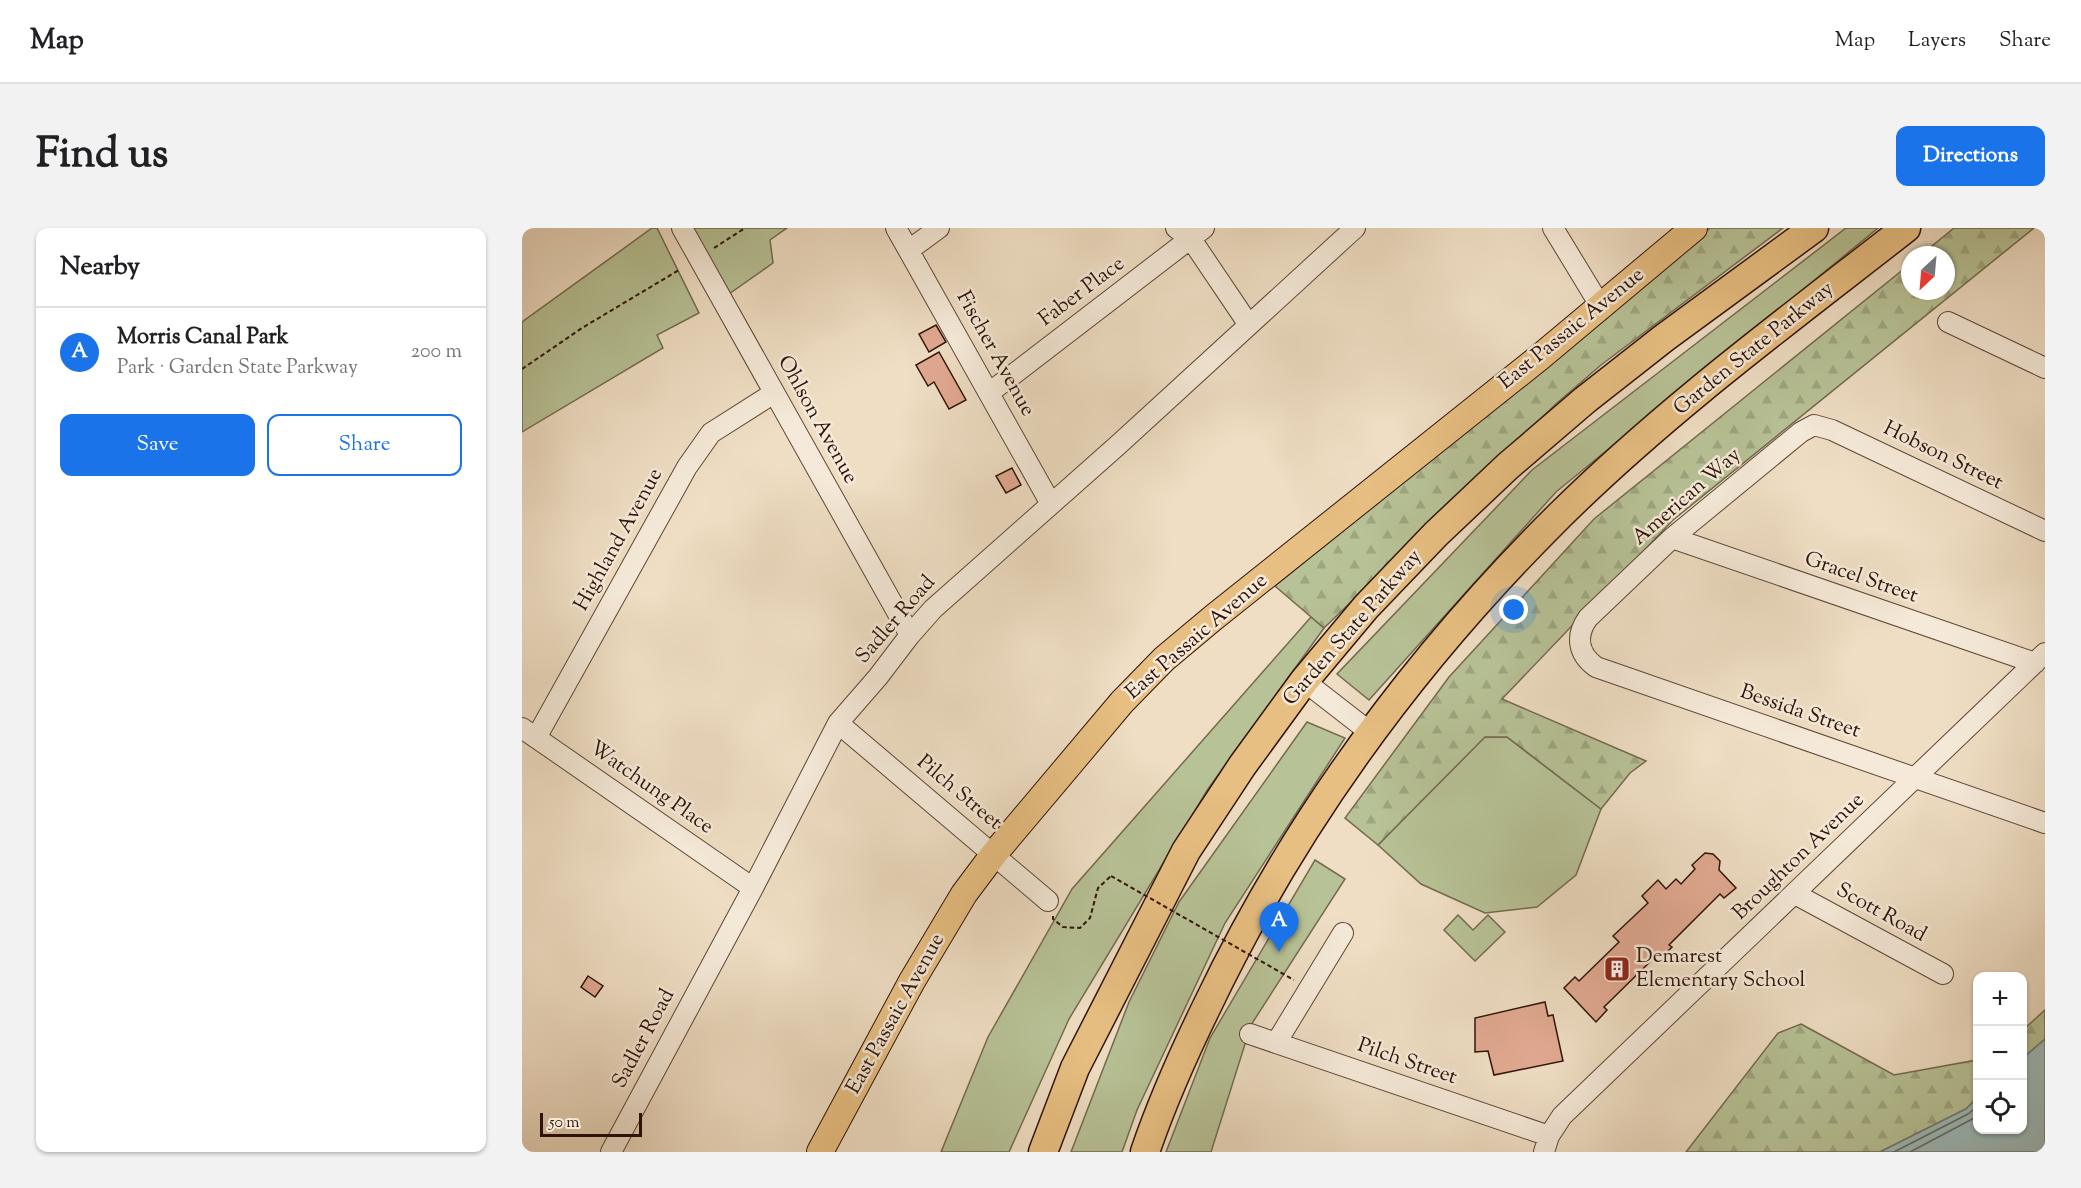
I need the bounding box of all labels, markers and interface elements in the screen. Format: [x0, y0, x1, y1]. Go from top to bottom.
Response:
text: Map [30, 21, 84, 61]
text: Map [1835, 26, 1875, 56]
text: Layers [1908, 26, 1966, 56]
text: Share [1999, 26, 2051, 56]
text: Find us [36, 126, 168, 186]
button: Directions [1896, 126, 2045, 186]
north arrow [1901, 246, 1955, 300]
text: Nearby [60, 249, 140, 286]
street label: Faber Place [1033, 250, 1131, 334]
street label: East Passaic Avenue [1493, 261, 1651, 397]
street label: Garden State Parkway [1667, 274, 1841, 423]
street label: Fischer Avenue [948, 286, 1042, 422]
text: Morris Canal Park [117, 322, 289, 354]
text: A [71, 338, 88, 367]
text: 200 m [411, 338, 462, 367]
street label: Ohlson Avenue [769, 350, 865, 490]
text: Park · Garden State Parkway [117, 354, 358, 383]
button: Save [60, 414, 255, 476]
button: Share [267, 414, 462, 476]
street label: Hobson Street [1878, 414, 2008, 498]
street label: American Way [1626, 441, 1748, 553]
street label: Highland Avenue [567, 463, 671, 617]
street label: Garden State Parkway [1277, 543, 1430, 713]
street label: Gracel Street [1800, 545, 1922, 611]
street label: East Passaic Avenue [1119, 567, 1275, 707]
street label: Sadler Road [849, 569, 943, 671]
your location [1499, 595, 1528, 624]
street label: Bessida Street [1736, 677, 1864, 747]
street label: Watchung Place [583, 734, 719, 842]
street label: Pilch Street [910, 748, 1008, 838]
street label: Broughton Avenue [1726, 786, 1872, 928]
street label: Scott Road [1830, 876, 1932, 950]
pin: A [1260, 902, 1299, 952]
street label: East Passaic Avenue [839, 928, 953, 1100]
place label: Demarest Elementary School [1636, 942, 1806, 996]
building icon: Demarest Elementary School [1602, 954, 1632, 984]
map controls [1973, 972, 2027, 1134]
button: + [1973, 972, 2027, 1026]
street label: Sadler Road [605, 984, 683, 1094]
button: − [1973, 1026, 2027, 1080]
street label: Pilch Street [1353, 1031, 1461, 1093]
button: locate [1973, 1080, 2027, 1134]
scale bar [540, 1110, 642, 1138]
text: 50 m [549, 1112, 580, 1135]

